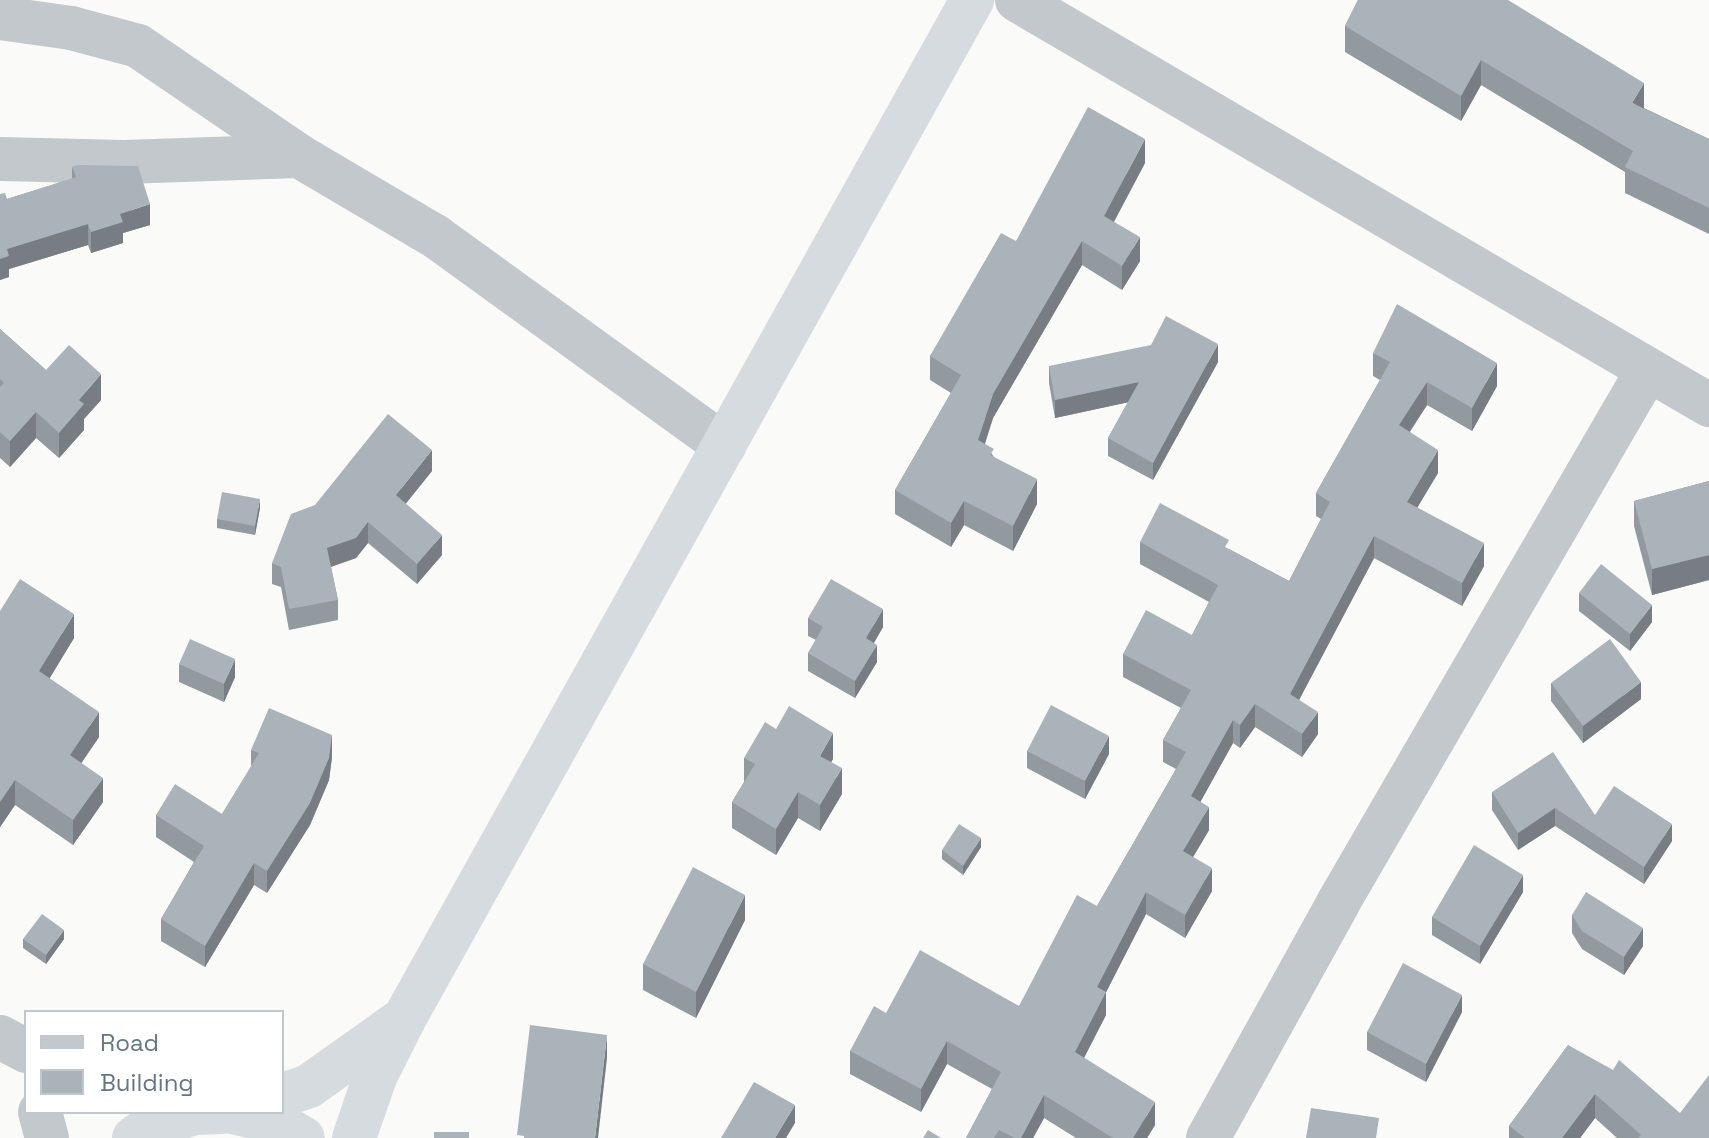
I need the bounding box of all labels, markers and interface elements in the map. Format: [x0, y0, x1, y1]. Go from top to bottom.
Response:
legend [24, 1010, 284, 1114]
text: Road [100, 1027, 159, 1058]
text: Building [100, 1067, 194, 1098]

